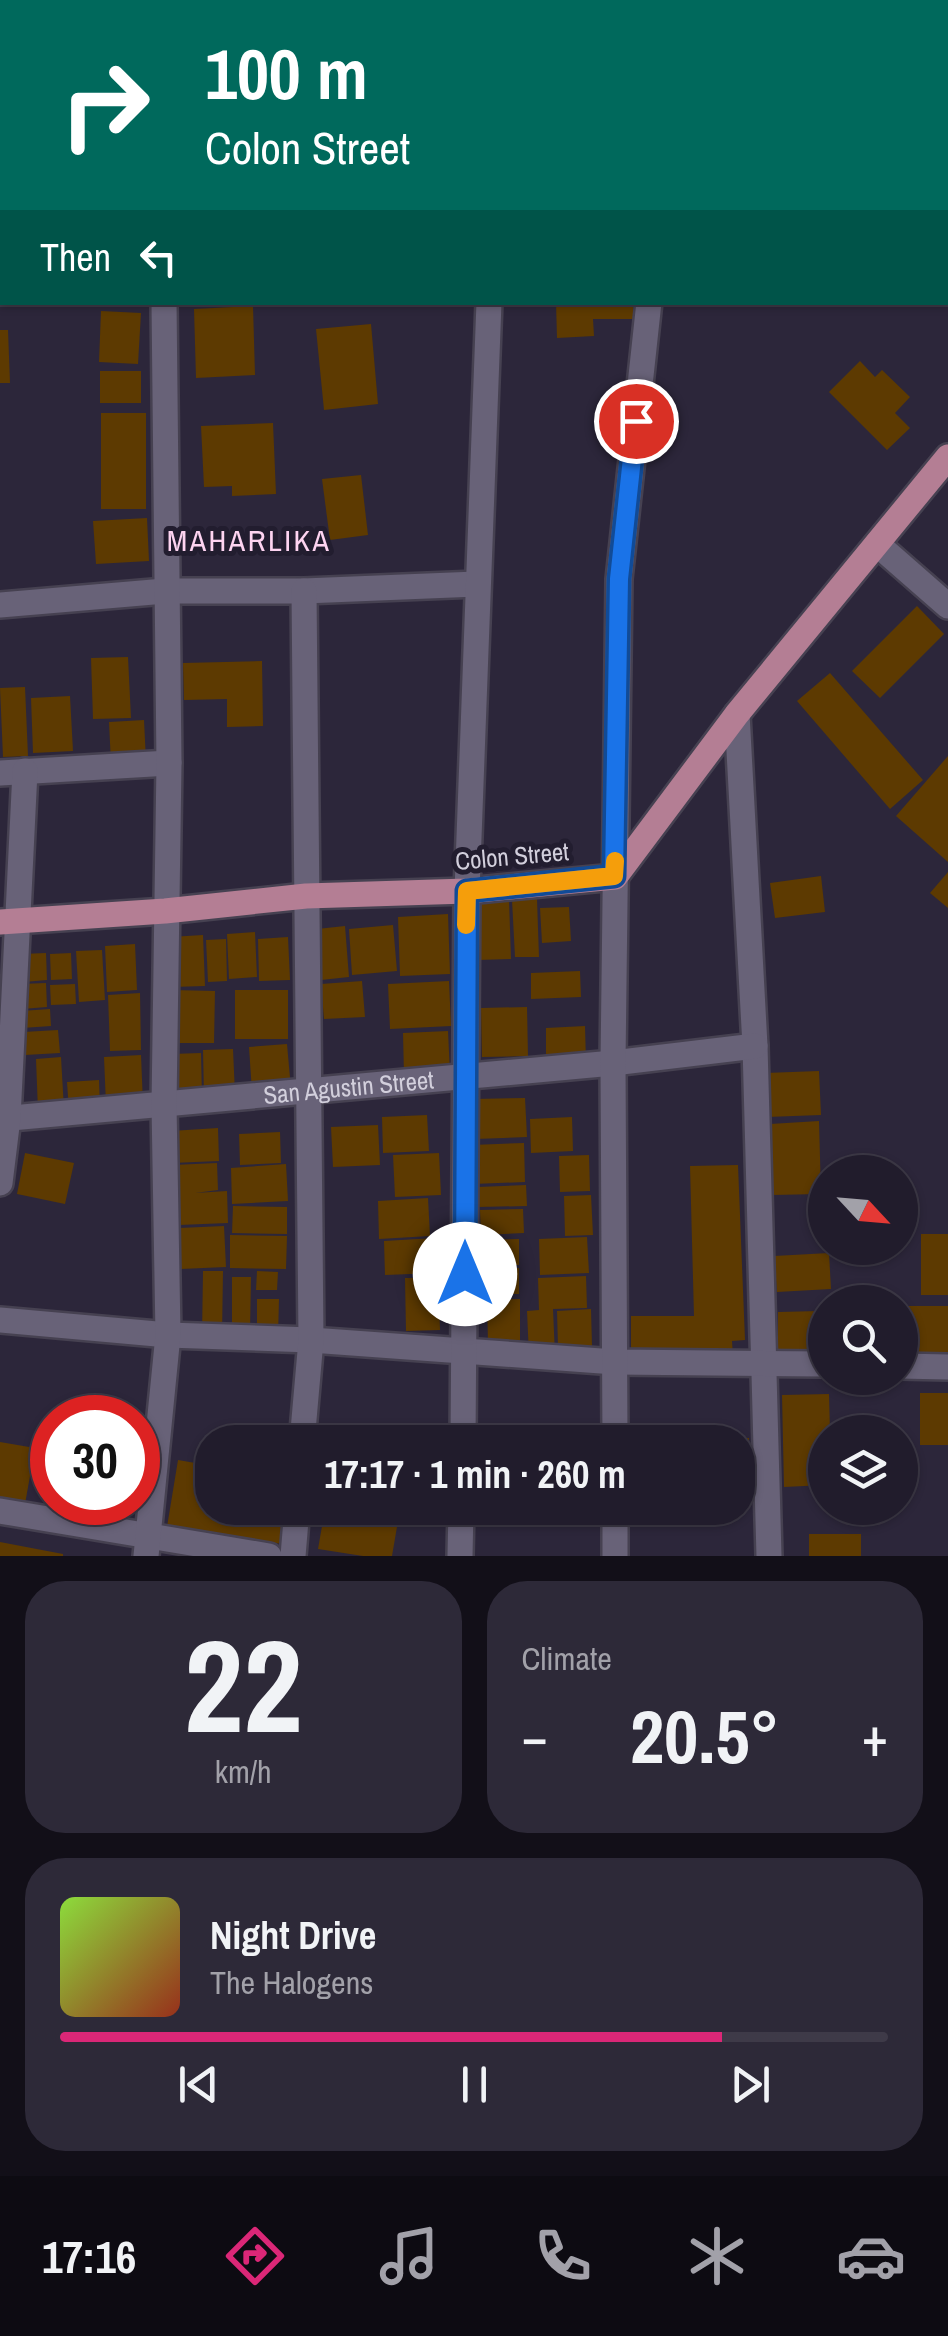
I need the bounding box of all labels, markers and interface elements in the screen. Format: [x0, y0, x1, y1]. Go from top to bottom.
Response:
text: 100 m [205, 27, 368, 121]
icon: right [40, 40, 170, 170]
text: Colon Street [205, 117, 410, 178]
icon: left [131, 230, 186, 285]
text: Then [40, 232, 111, 283]
pin [594, 379, 679, 464]
icon: arrive [609, 394, 664, 449]
district label: MAHARLIKA [167, 520, 331, 560]
street label: Colon Street [454, 834, 571, 878]
street label: San Agustin Street [262, 1062, 436, 1112]
north arrow [808, 1155, 918, 1265]
map controls [808, 1155, 918, 1525]
position arrow [413, 1222, 517, 1326]
button: search [808, 1285, 918, 1395]
speed limit sign: 30 [30, 1395, 160, 1525]
button: layers [808, 1415, 918, 1525]
text: 17:17 · 1 min · 260 m [324, 1449, 626, 1500]
text: 22 [184, 1597, 303, 1773]
text: Climate [522, 1637, 612, 1680]
text: 20.5° [630, 1685, 780, 1786]
text: − [522, 1699, 548, 1773]
text: + [862, 1699, 888, 1773]
text: km/h [215, 1750, 272, 1793]
text: Night Drive [210, 1910, 376, 1961]
text: The Halogens [210, 1961, 373, 2004]
icon: previous [171, 2057, 226, 2112]
icon: pause [447, 2057, 502, 2112]
icon: next [723, 2057, 778, 2112]
icon: directions [220, 2221, 290, 2291]
icon: music [374, 2221, 444, 2291]
icon: phone [528, 2221, 598, 2291]
icon: climate [682, 2221, 752, 2291]
icon: car [836, 2221, 906, 2291]
text: 17:16 [42, 2226, 136, 2287]

